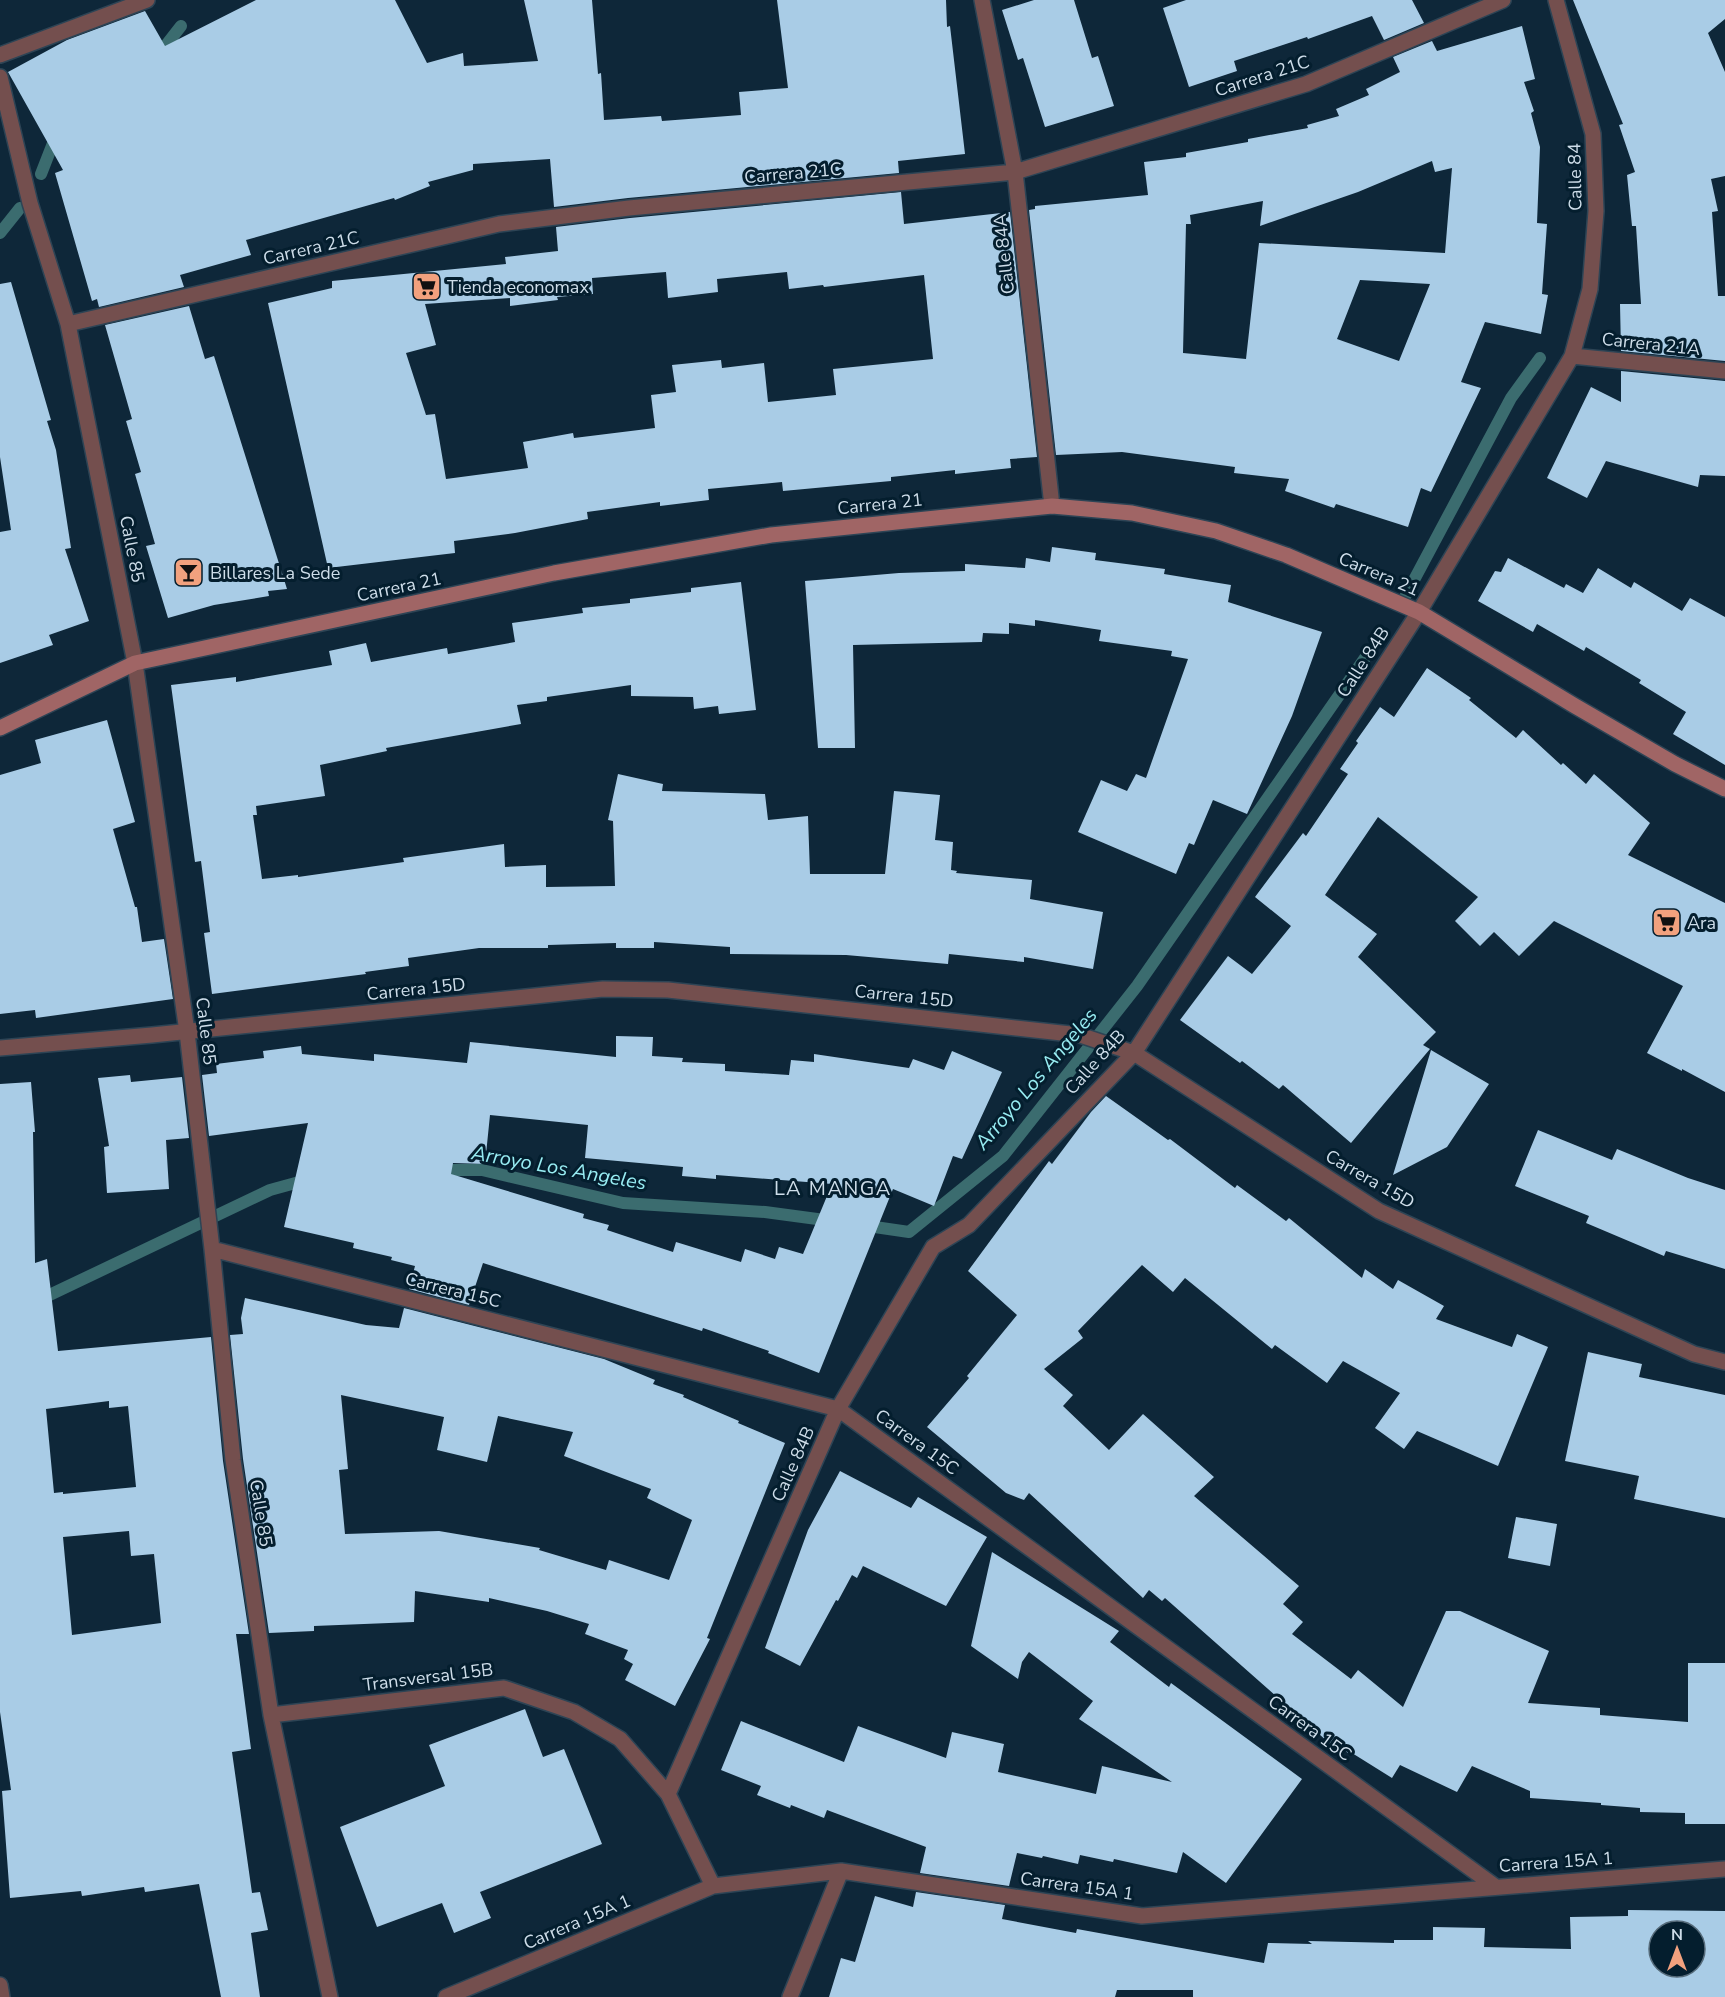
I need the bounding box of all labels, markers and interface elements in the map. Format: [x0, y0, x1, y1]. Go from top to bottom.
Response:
street label: Carrera 21C [1212, 49, 1312, 103]
street label: Calle 84 [1562, 143, 1588, 211]
street label: Carrera 21C [743, 157, 843, 189]
street label: Calle 84A [988, 213, 1020, 295]
street label: Carrera 21C [261, 225, 361, 271]
supermarket icon: Tienda economax [410, 271, 442, 303]
place label: Tienda economax [447, 275, 589, 299]
street label: Carrera 21A [1601, 327, 1701, 361]
street label: Carrera 21 [836, 488, 924, 520]
street label: Calle 85 [114, 513, 150, 585]
street label: Carrera 21 [1335, 546, 1423, 602]
bar icon: Billares La Sede [173, 557, 205, 589]
place label: Billares La Sede [210, 561, 340, 585]
street label: Carrera 21 [355, 566, 443, 608]
street label: Calle 84B [1331, 622, 1395, 702]
supermarket icon: Ara [1650, 907, 1682, 939]
place label: Ara [1687, 911, 1716, 935]
street label: Carrera 15D [365, 972, 467, 1006]
street label: Carrera 15D [853, 979, 955, 1013]
street label: Calle 85 [190, 996, 222, 1066]
water label: Arroyo Los Angeles [968, 1002, 1103, 1156]
street label: Calle 84B [1059, 1024, 1131, 1100]
water label: Arroyo Los Angeles [468, 1139, 649, 1197]
street label: Carrera 15D [1321, 1144, 1419, 1214]
district label: LA MANGA [774, 1175, 892, 1202]
street label: Carrera 15C [403, 1267, 503, 1313]
street label: Carrera 15C [870, 1404, 964, 1480]
street label: Calle 84B [766, 1423, 820, 1505]
street label: Calle 85 [244, 1478, 278, 1548]
street label: Transversal 15B [362, 1657, 494, 1697]
street label: Carrera 15C [1263, 1690, 1357, 1766]
street label: Carrera 15A 1 [1498, 1846, 1614, 1878]
street label: Carrera 15A 1 [1019, 1866, 1135, 1906]
street label: Carrera 15A 1 [520, 1889, 634, 1955]
north arrow [1647, 1919, 1707, 1979]
text: N [1671, 1924, 1683, 1946]

